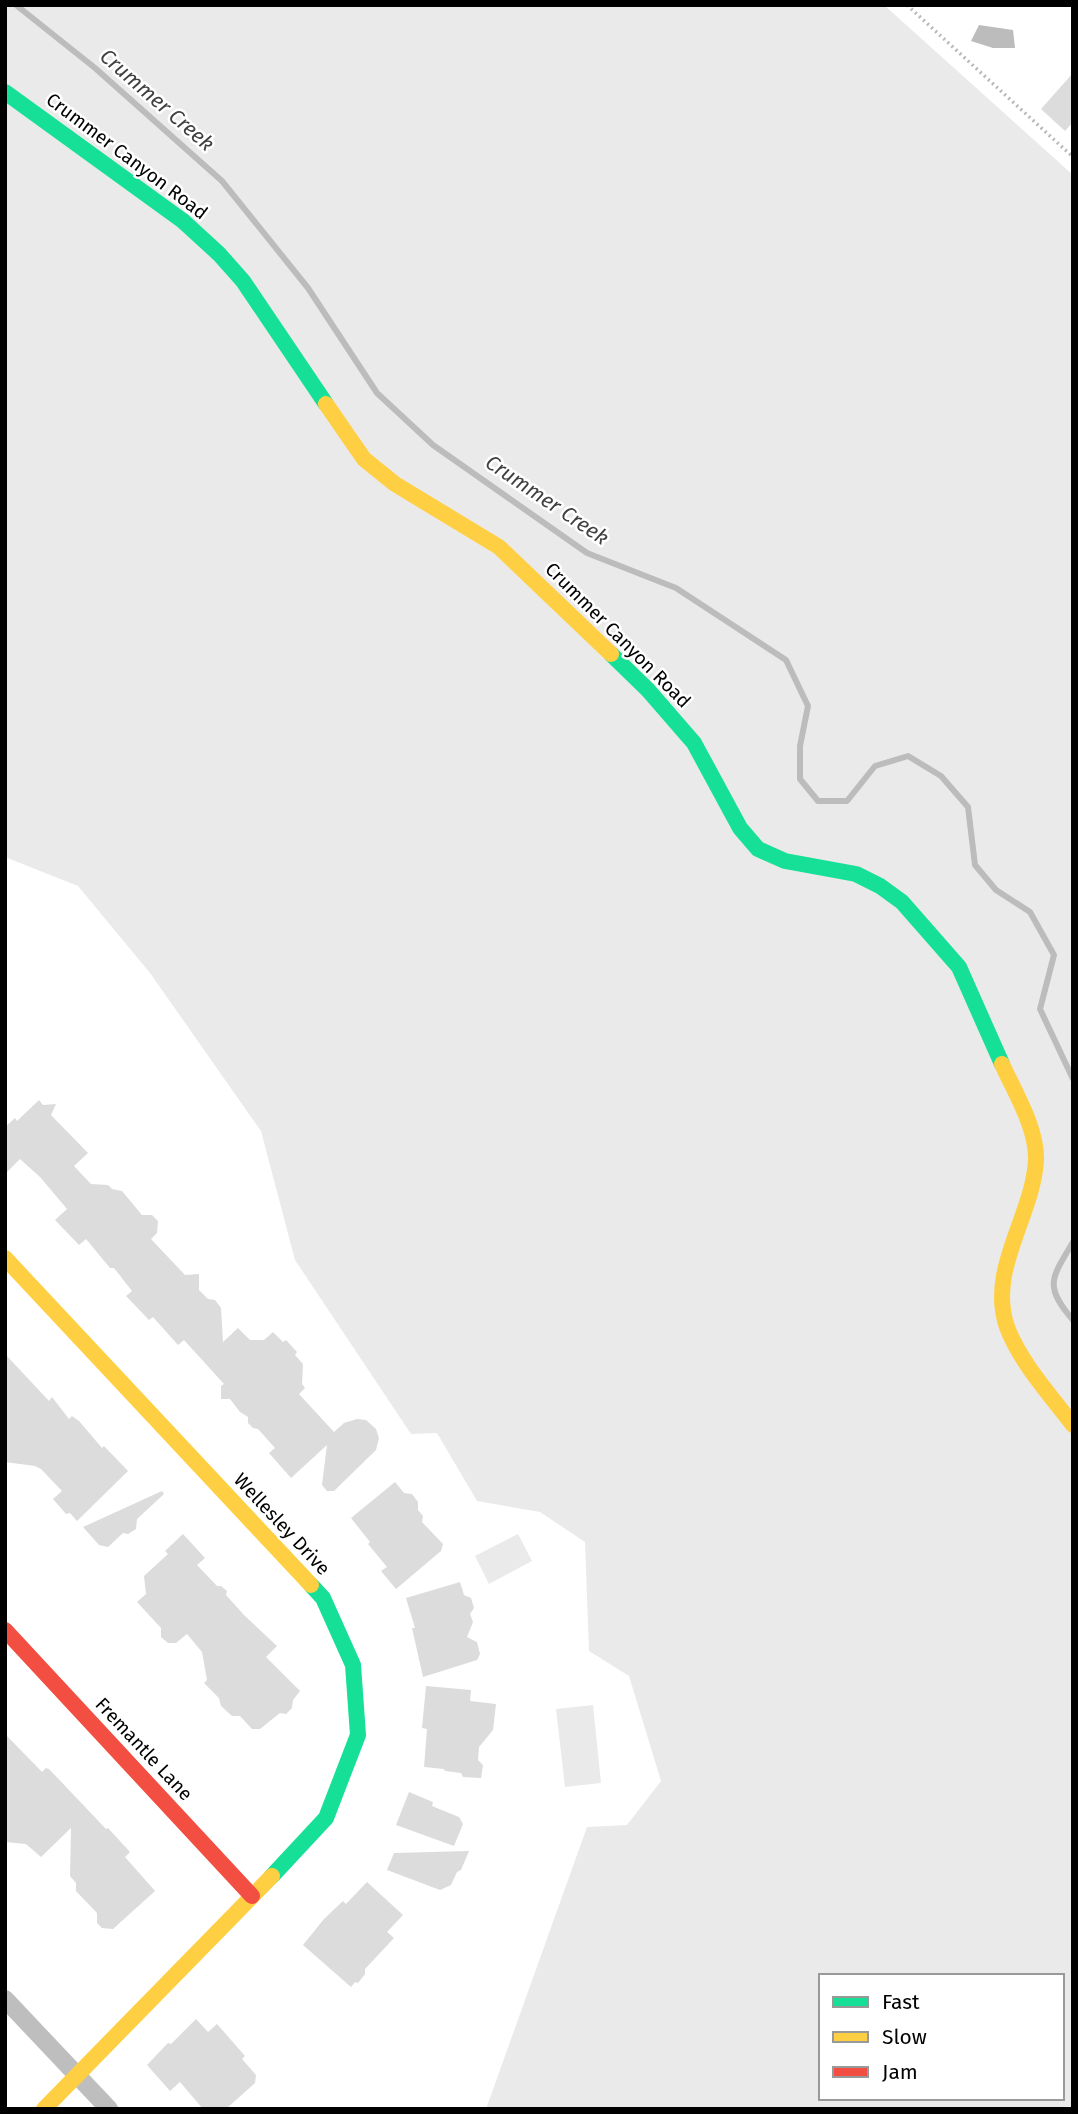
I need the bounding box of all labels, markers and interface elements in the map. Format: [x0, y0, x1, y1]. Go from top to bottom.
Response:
water label: Crummer Creek [94, 43, 220, 157]
street label: Crummer Canyon Road [42, 88, 212, 224]
water label: Crummer Creek [480, 449, 614, 551]
street label: Crummer Canyon Road [541, 558, 695, 712]
street label: Wellesley Drive [229, 1468, 335, 1580]
street label: Fremantle Lane [91, 1693, 197, 1805]
legend [819, 1974, 1064, 2100]
text: Fast [882, 1989, 920, 2015]
text: Slow [882, 2024, 927, 2050]
text: Jam [882, 2059, 918, 2085]

